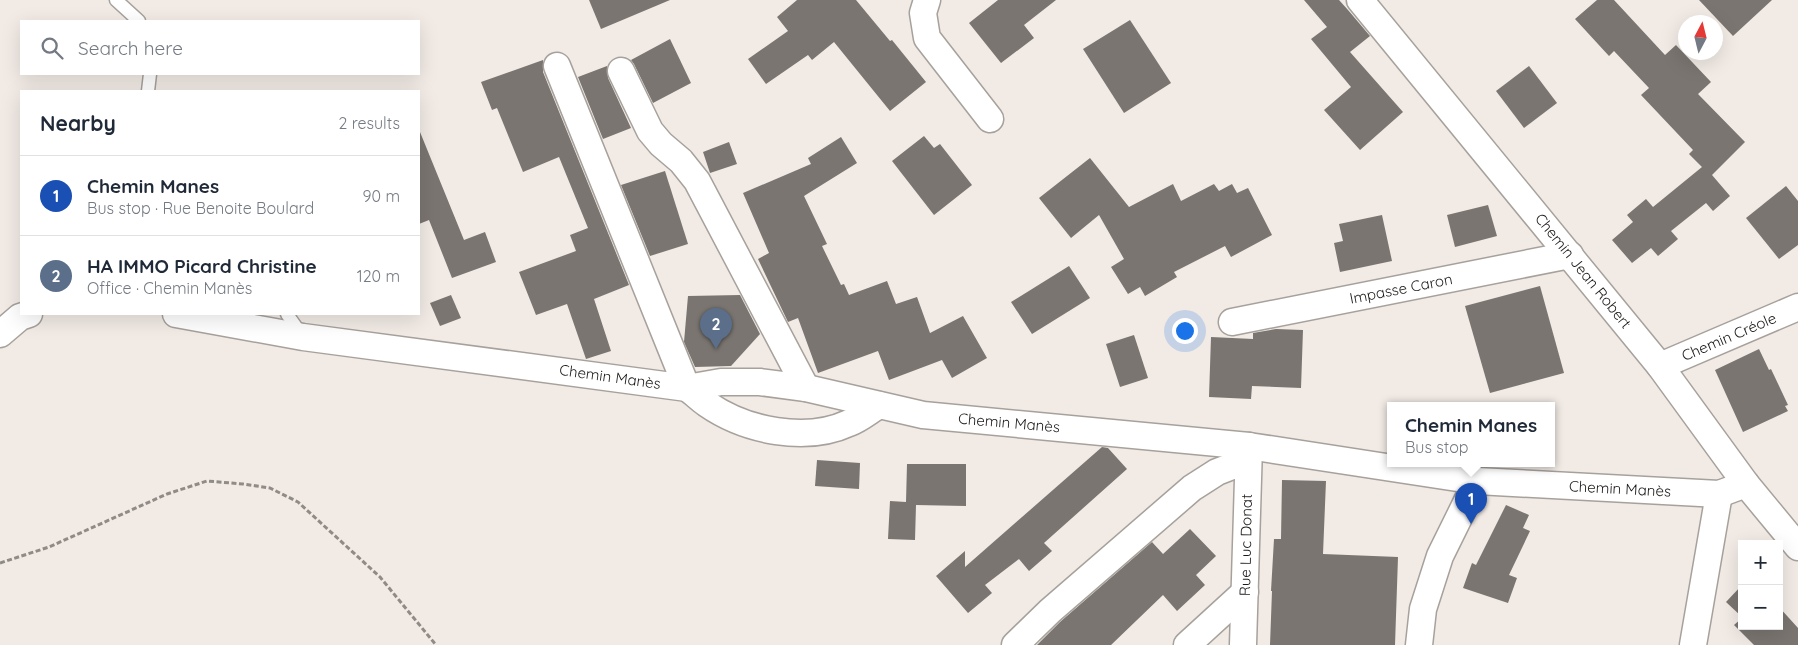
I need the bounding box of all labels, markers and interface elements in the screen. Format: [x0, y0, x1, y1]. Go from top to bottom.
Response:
north arrow [1678, 15, 1723, 60]
search box [20, 20, 420, 75]
icon: search [38, 34, 66, 62]
text: Search here [78, 36, 183, 60]
text: Nearby [40, 110, 116, 136]
text: 2 results [338, 113, 400, 133]
text: Chemin Manes [87, 174, 219, 198]
text: 1 [53, 186, 59, 206]
text: 90 m [363, 186, 400, 206]
text: Bus stop · Rue Benoite Boulard [87, 198, 314, 218]
street label: Chemin Jean Robert [1531, 209, 1636, 332]
text: HA IMMO Picard Christine [87, 254, 317, 278]
text: 2 [51, 266, 61, 286]
text: 120 m [357, 266, 400, 286]
street label: Impasse Caron [1348, 269, 1454, 308]
text: Office · Chemin Manès [87, 278, 252, 298]
pin: 2 [700, 308, 732, 349]
street label: Chemin Créole [1679, 308, 1779, 365]
your location [1172, 318, 1198, 344]
street label: Chemin Manès [558, 360, 662, 393]
popup [1387, 402, 1555, 467]
street label: Chemin Manès [957, 409, 1061, 436]
text: Chemin Manes [1405, 413, 1537, 437]
text: Bus stop [1405, 437, 1469, 457]
street label: Chemin Manès [1569, 476, 1672, 501]
pin: 1 [1455, 483, 1487, 524]
street label: Rue Luc Donat [1235, 494, 1256, 596]
map controls [1738, 540, 1783, 630]
button: + [1738, 540, 1783, 585]
button: − [1738, 585, 1783, 630]

